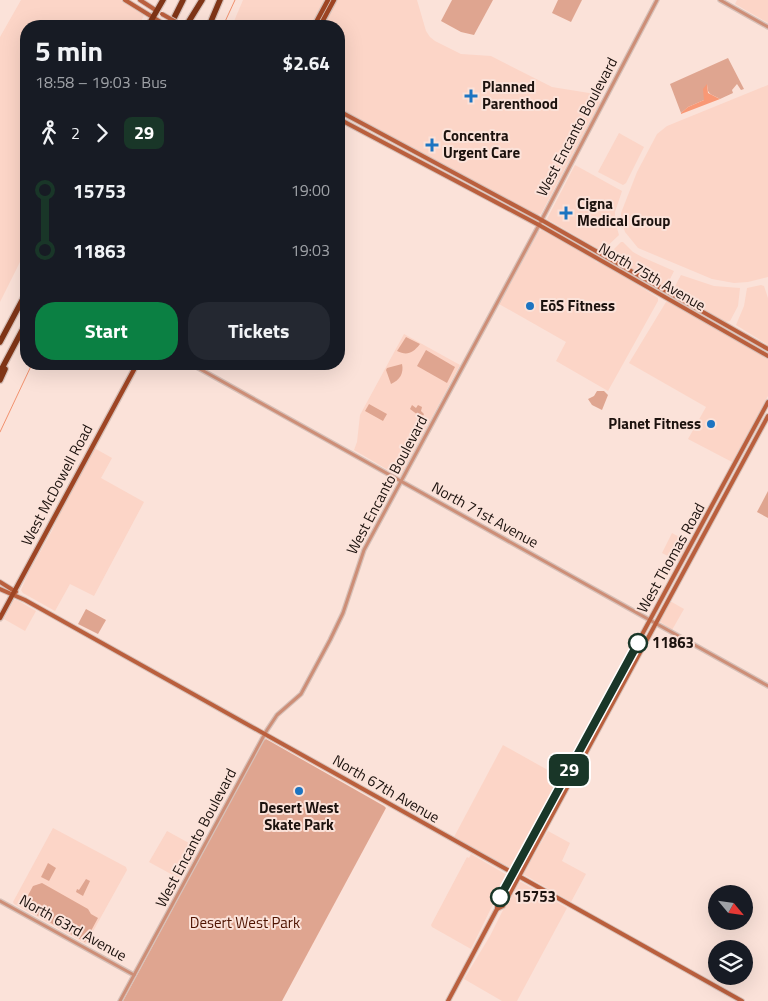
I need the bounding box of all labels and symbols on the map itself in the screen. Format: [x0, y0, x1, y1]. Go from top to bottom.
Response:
street label: West Encanto Boulevard [530, 53, 623, 200]
place label: Planned Parenthood [482, 75, 558, 115]
marker: Planned Parenthood [464, 89, 478, 103]
place label: Concentra Urgent Care [443, 124, 520, 164]
marker: Concentra Urgent Care [425, 138, 439, 152]
place label: Cigna Medical Group [577, 192, 670, 232]
marker: Cigna Medical Group [559, 206, 573, 220]
street label: North 75th Avenue [594, 237, 710, 317]
place label: EōS Fitness [540, 294, 615, 317]
marker: EōS Fitness [524, 300, 536, 312]
street label: West Encanto Boulevard [340, 411, 433, 558]
place label: Planet Fitness [608, 412, 701, 435]
marker: Planet Fitness [705, 418, 717, 430]
street label: West McDowell Road [15, 420, 98, 549]
street label: North 71st Avenue [428, 476, 543, 553]
street label: West Thomas Road [631, 498, 710, 617]
place label: 11863 [652, 631, 694, 654]
marker: 11863 [628, 633, 648, 653]
street label: North 67th Avenue [328, 749, 444, 829]
line badge: 29 [546, 754, 592, 786]
street label: West Encanto Boulevard [149, 764, 242, 911]
marker: Desert West Skate Park [293, 785, 305, 797]
place label: Desert West Skate Park [259, 796, 340, 836]
place label: 15753 [514, 885, 556, 908]
north arrow [708, 885, 752, 930]
marker: 15753 [490, 887, 510, 907]
street label: North 63rd Avenue [15, 888, 131, 967]
park label: Desert West Park [190, 911, 300, 934]

